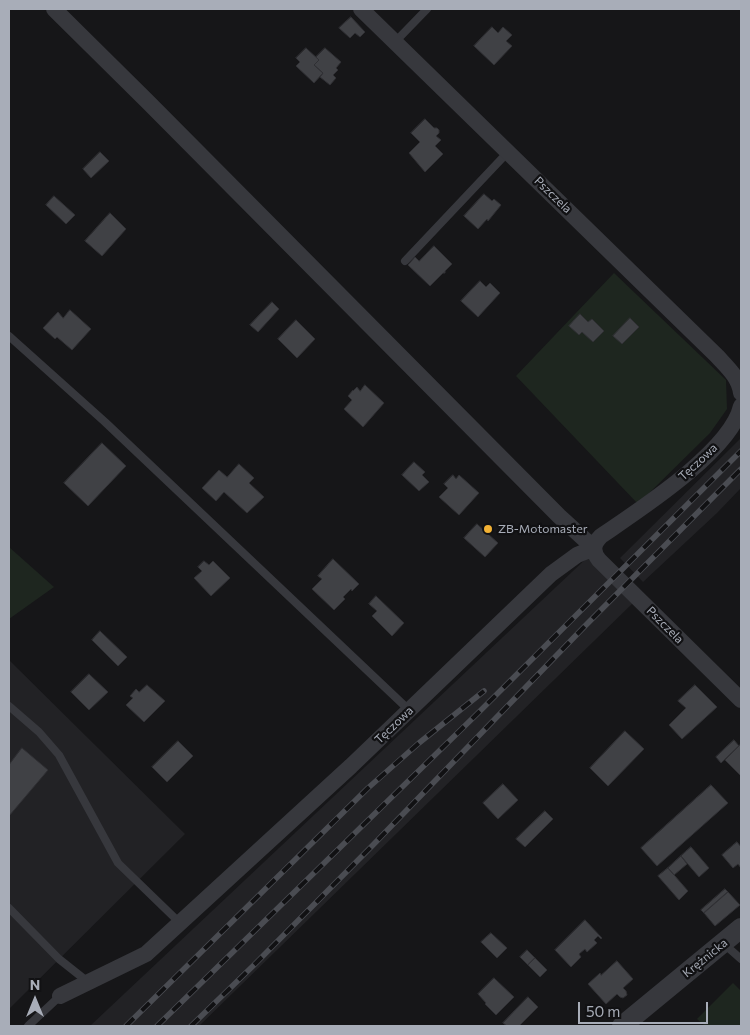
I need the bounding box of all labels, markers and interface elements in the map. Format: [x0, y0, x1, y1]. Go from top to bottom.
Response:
street label: Pszczela [531, 174, 575, 216]
street label: Tęczowa [676, 440, 720, 484]
place label: ZB-Motomaster [498, 522, 588, 536]
marker: ZB-Motomaster [482, 523, 494, 535]
street label: Pszczela [644, 604, 686, 646]
street label: Tęczowa [372, 703, 416, 747]
street label: Krężnicka [680, 936, 730, 980]
north arrow [10, 975, 60, 1025]
text: N [30, 976, 40, 993]
scale bar [580, 992, 710, 1024]
text: 50 m [586, 1002, 620, 1020]

